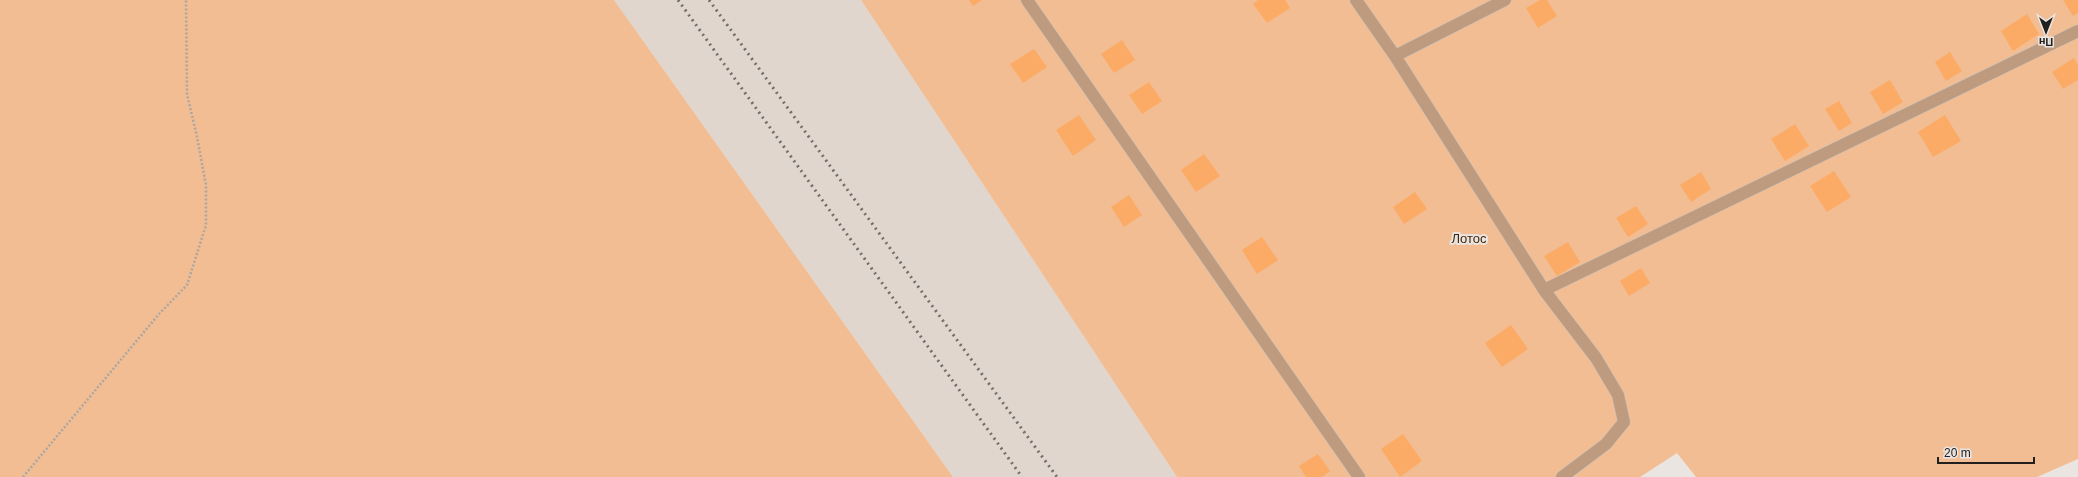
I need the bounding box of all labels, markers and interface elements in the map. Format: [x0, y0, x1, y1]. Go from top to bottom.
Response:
north arrow [2026, 12, 2066, 52]
text: Пн [2039, 36, 2053, 48]
park label: Лотос [1451, 231, 1487, 246]
scale bar [1938, 439, 2034, 465]
text: 20 m [1944, 446, 1971, 460]

